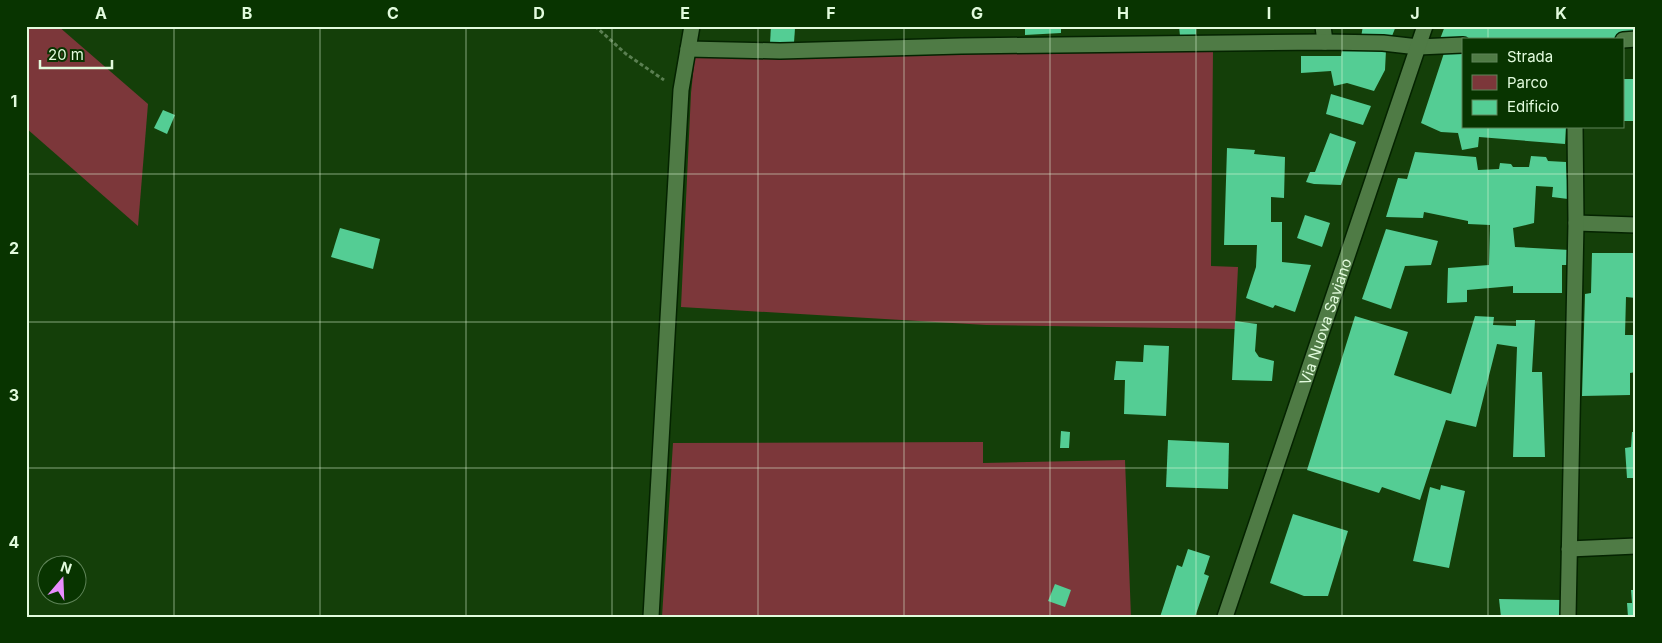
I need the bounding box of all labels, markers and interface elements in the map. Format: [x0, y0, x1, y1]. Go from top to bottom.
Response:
text: A [95, 3, 107, 23]
text: B [242, 3, 252, 23]
text: C [387, 3, 399, 23]
text: D [533, 3, 545, 23]
text: E [680, 3, 690, 23]
text: F [826, 3, 836, 23]
text: G [971, 3, 983, 23]
text: H [1117, 3, 1129, 23]
text: I [1267, 3, 1271, 23]
text: J [1410, 3, 1420, 23]
text: K [1555, 3, 1567, 23]
scale bar [40, 38, 112, 70]
legend [1462, 38, 1624, 128]
text: 20 m [48, 45, 84, 64]
text: Strada [1507, 47, 1553, 66]
text: Parco [1507, 73, 1548, 92]
text: 1 [11, 91, 17, 111]
text: Edificio [1507, 97, 1559, 116]
text: 2 [9, 238, 19, 258]
street label: Via Nuova Saviano [1295, 256, 1355, 387]
text: 3 [9, 385, 19, 405]
text: 4 [9, 532, 20, 552]
north arrow [38, 556, 88, 606]
text: N [59, 557, 74, 577]

